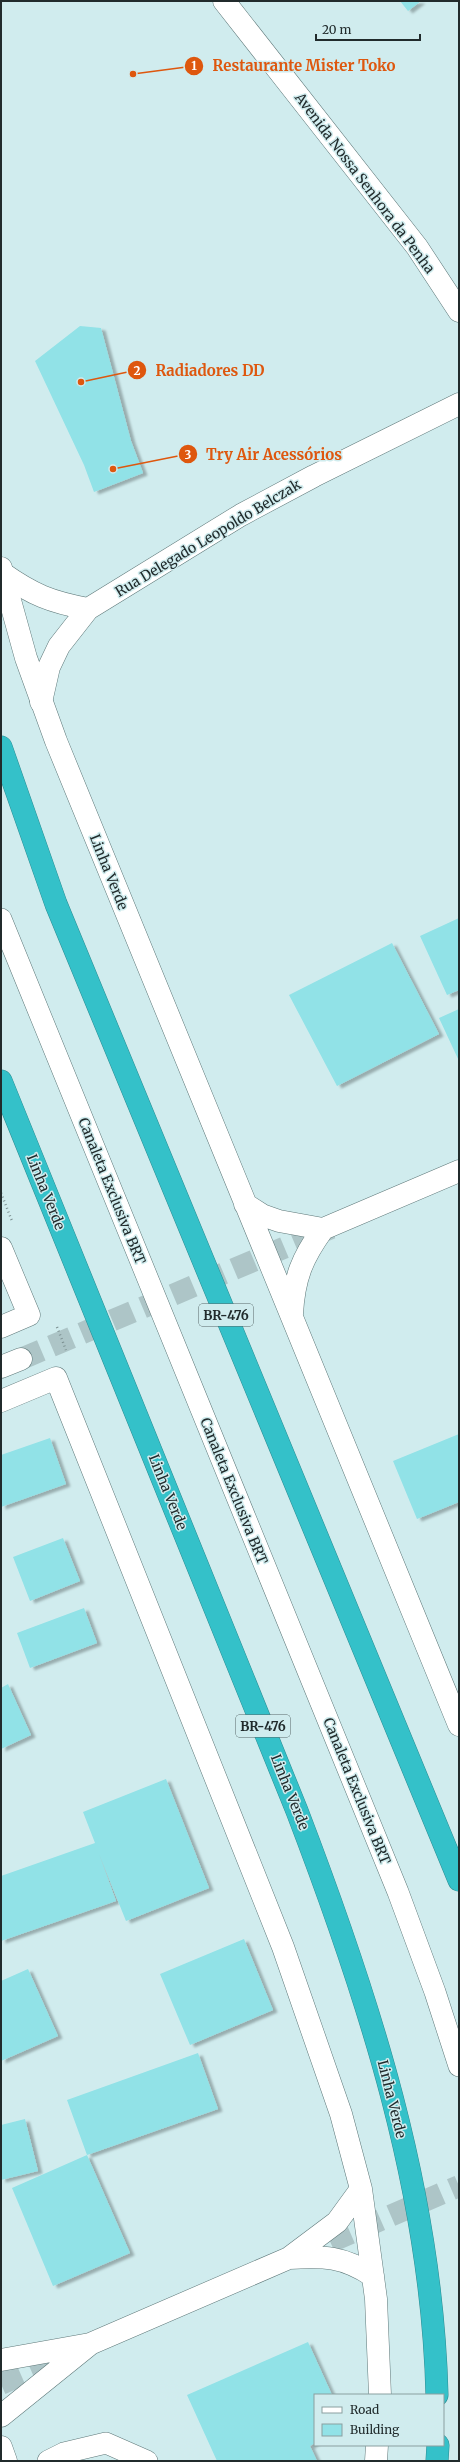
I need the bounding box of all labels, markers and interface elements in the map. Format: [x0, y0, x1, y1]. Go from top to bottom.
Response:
scale bar [316, 16, 420, 42]
text: 20 m [322, 22, 351, 37]
callout: Restaurante Mister Toko [184, 53, 403, 80]
text: Restaurante Mister Toko [213, 56, 395, 75]
text: 1 [191, 58, 197, 73]
street label: Avenida Nossa Senhora da Penha [290, 88, 439, 277]
callout: Radiadores DD [127, 357, 272, 384]
text: Radiadores DD [155, 361, 265, 380]
text: 2 [133, 363, 141, 378]
callout: Try Air Acessórios [178, 441, 350, 468]
text: Try Air Acessórios [206, 445, 342, 464]
text: 3 [185, 447, 192, 462]
street label: Rua Delegado Leopoldo Belczak [112, 475, 304, 601]
street label: Linha Verde [86, 832, 132, 912]
street label: Canaleta Exclusiva BRT [74, 1115, 150, 1267]
street label: Linha Verde [23, 1152, 69, 1232]
road number: BR-476 [199, 1304, 253, 1326]
street label: Canaleta Exclusiva BRT [196, 1415, 272, 1567]
street label: Linha Verde [145, 1452, 191, 1532]
road number: BR-476 [236, 1715, 290, 1737]
street label: Canaleta Exclusiva BRT [319, 1715, 395, 1867]
street label: Linha Verde [267, 1752, 313, 1832]
street label: Linha Verde [374, 2058, 410, 2140]
legend [314, 2394, 444, 2446]
text: Road [350, 2402, 379, 2417]
text: Building [350, 2422, 400, 2437]

